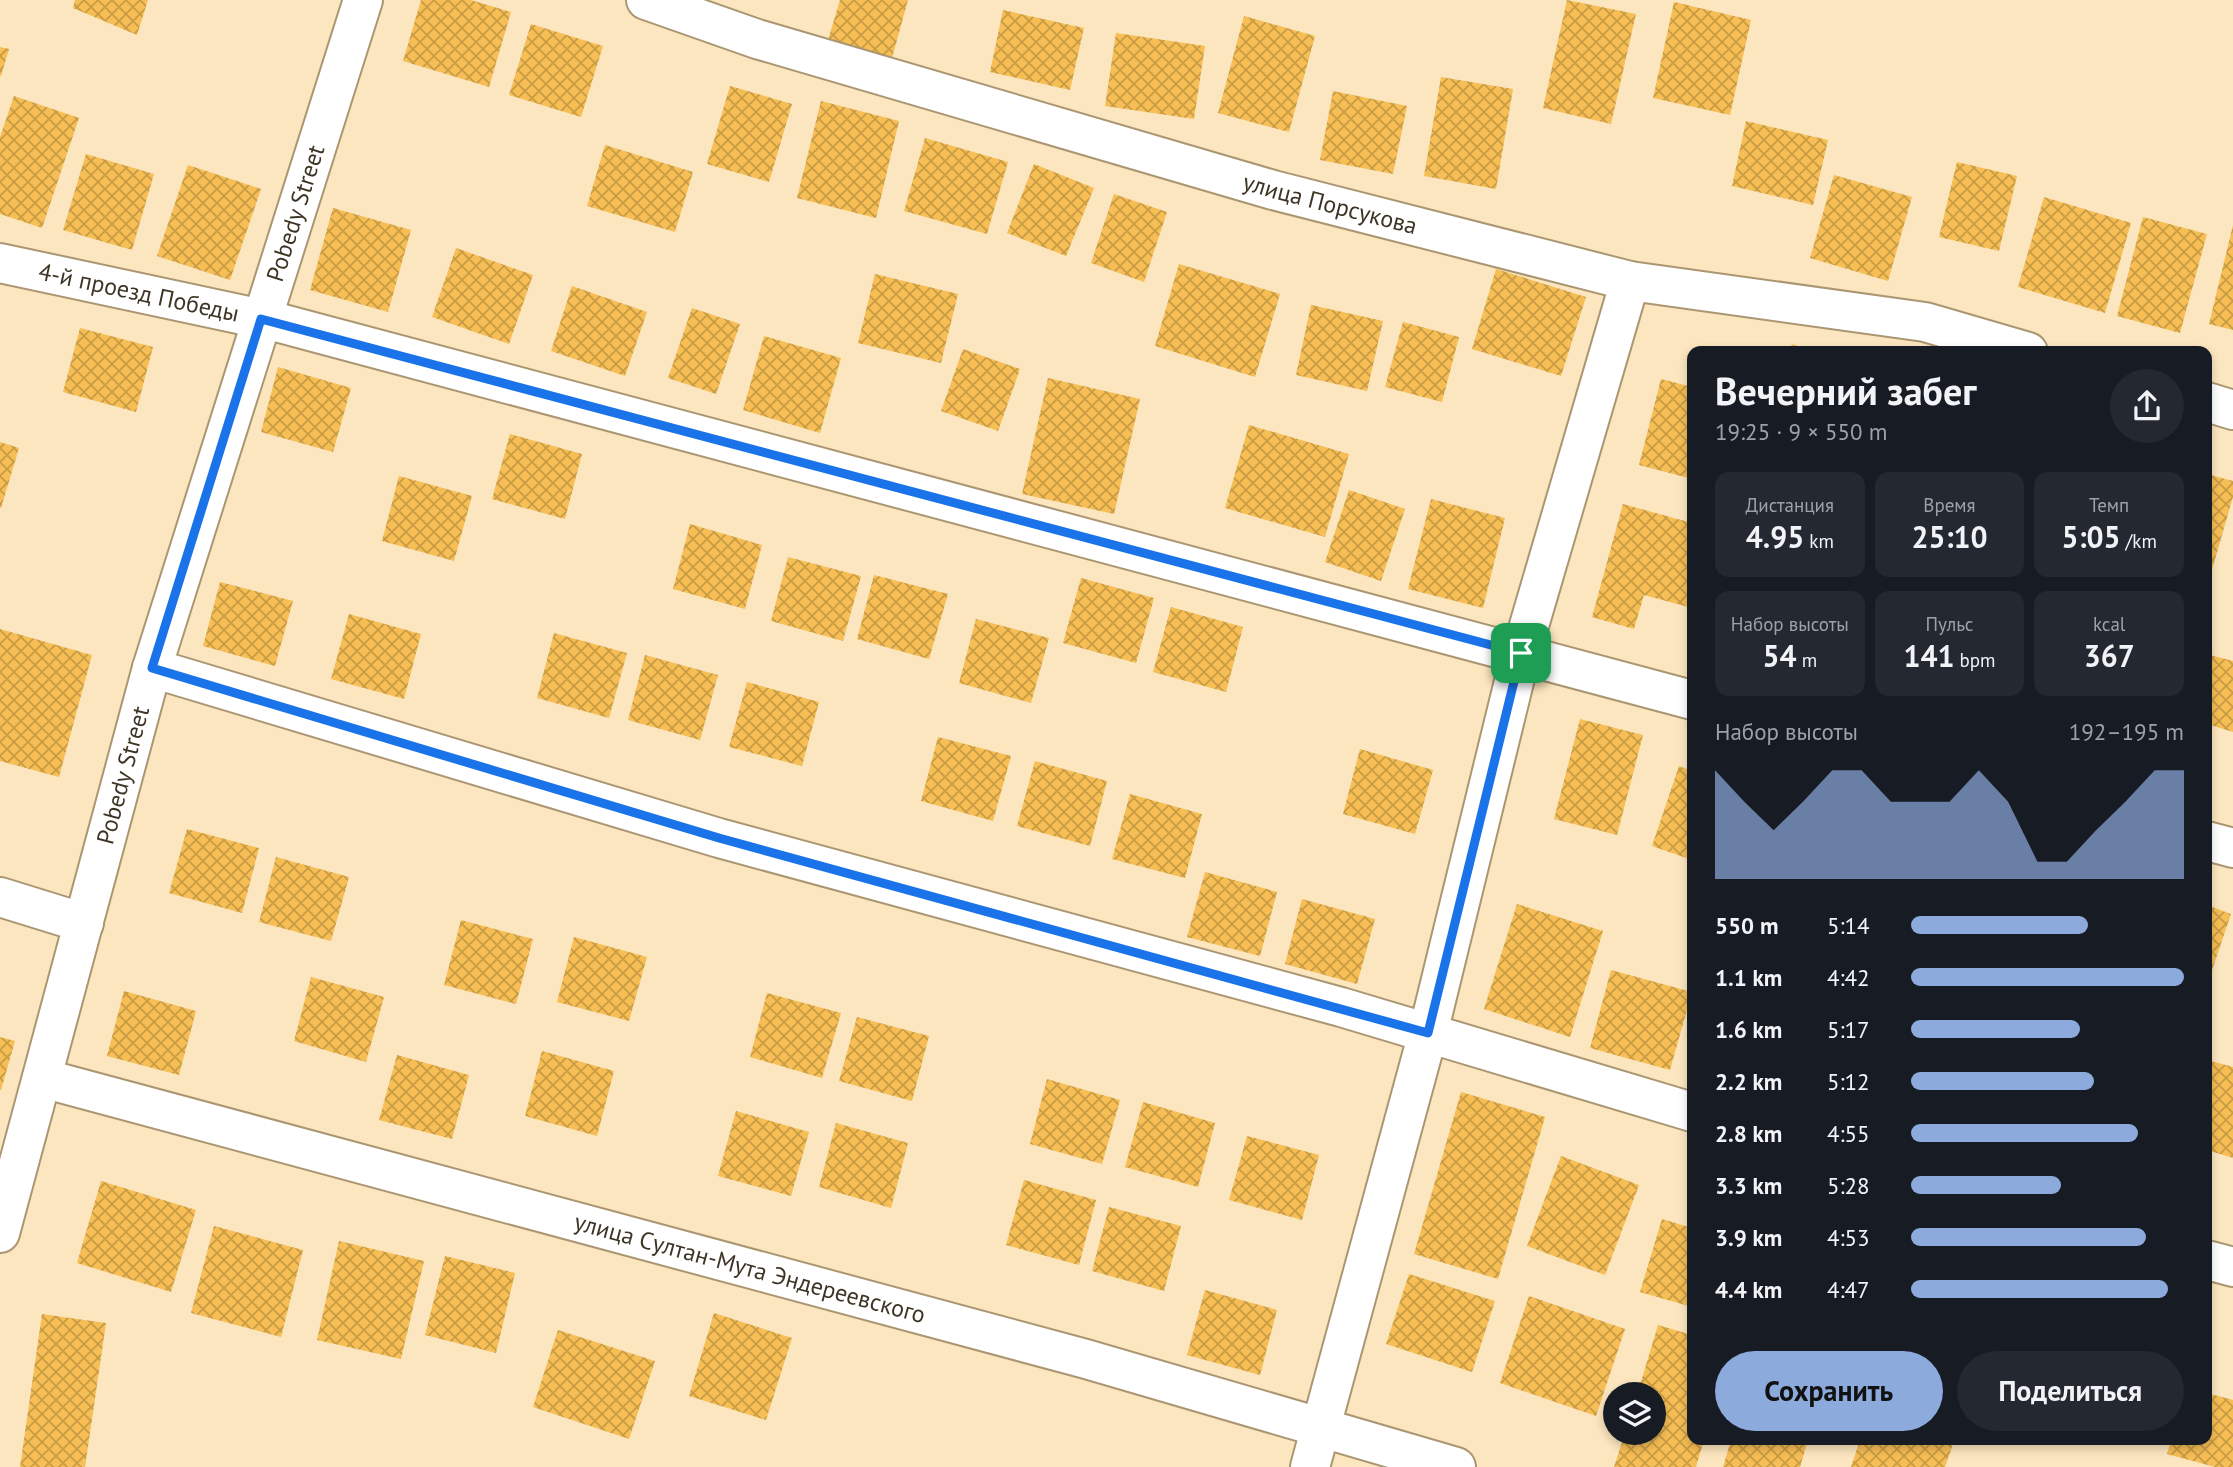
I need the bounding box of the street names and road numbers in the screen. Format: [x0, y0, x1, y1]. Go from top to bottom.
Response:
street label: Pobedy Street [259, 141, 331, 285]
street label: улица Порсукова [1239, 166, 1421, 241]
street label: 4-й проезд Победы [36, 256, 242, 329]
street label: Pobedy Street [89, 703, 156, 848]
street label: улица Султан-Мута Эндереевского [571, 1206, 929, 1330]

